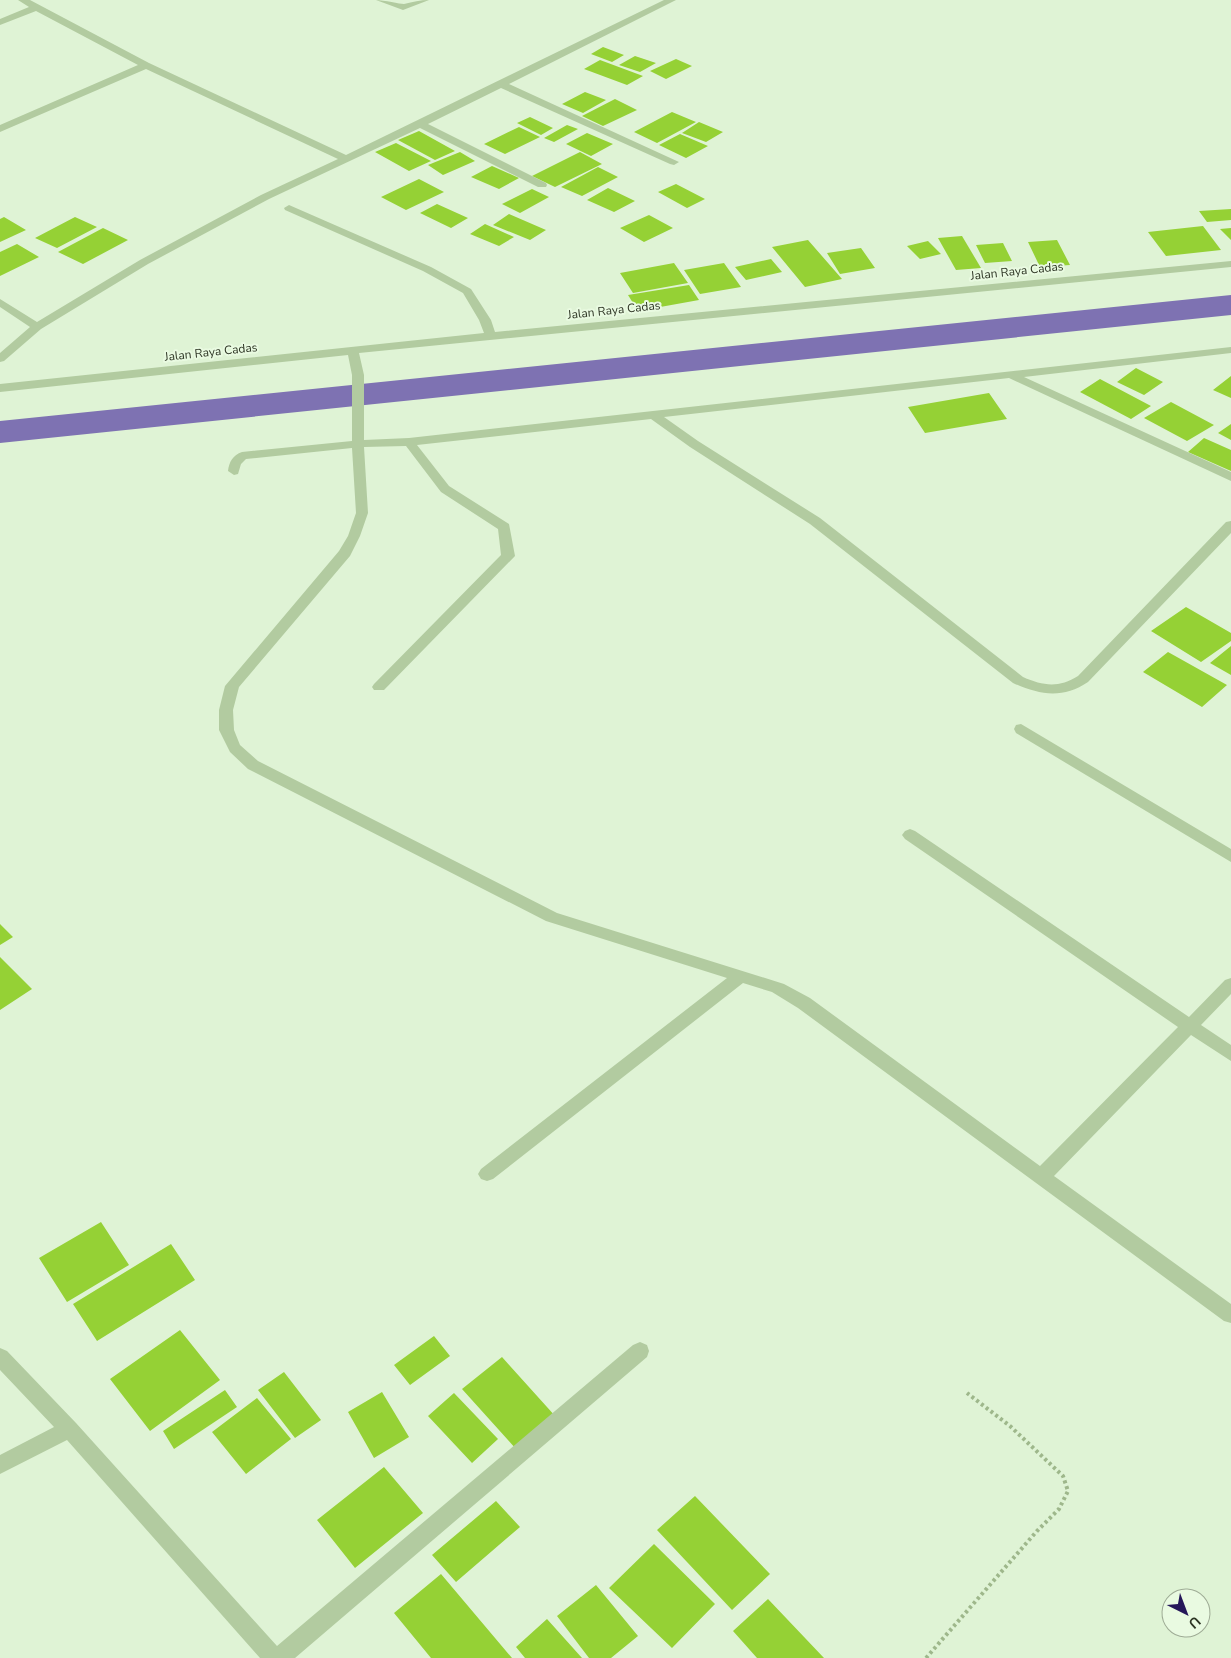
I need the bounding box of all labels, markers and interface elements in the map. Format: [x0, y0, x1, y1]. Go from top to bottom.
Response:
street label: Jalan Raya Cadas [969, 258, 1064, 284]
street label: Jalan Raya Cadas [566, 297, 661, 323]
street label: Jalan Raya Cadas [163, 339, 258, 365]
north arrow [1161, 1588, 1211, 1638]
text: U [1184, 1612, 1205, 1633]

